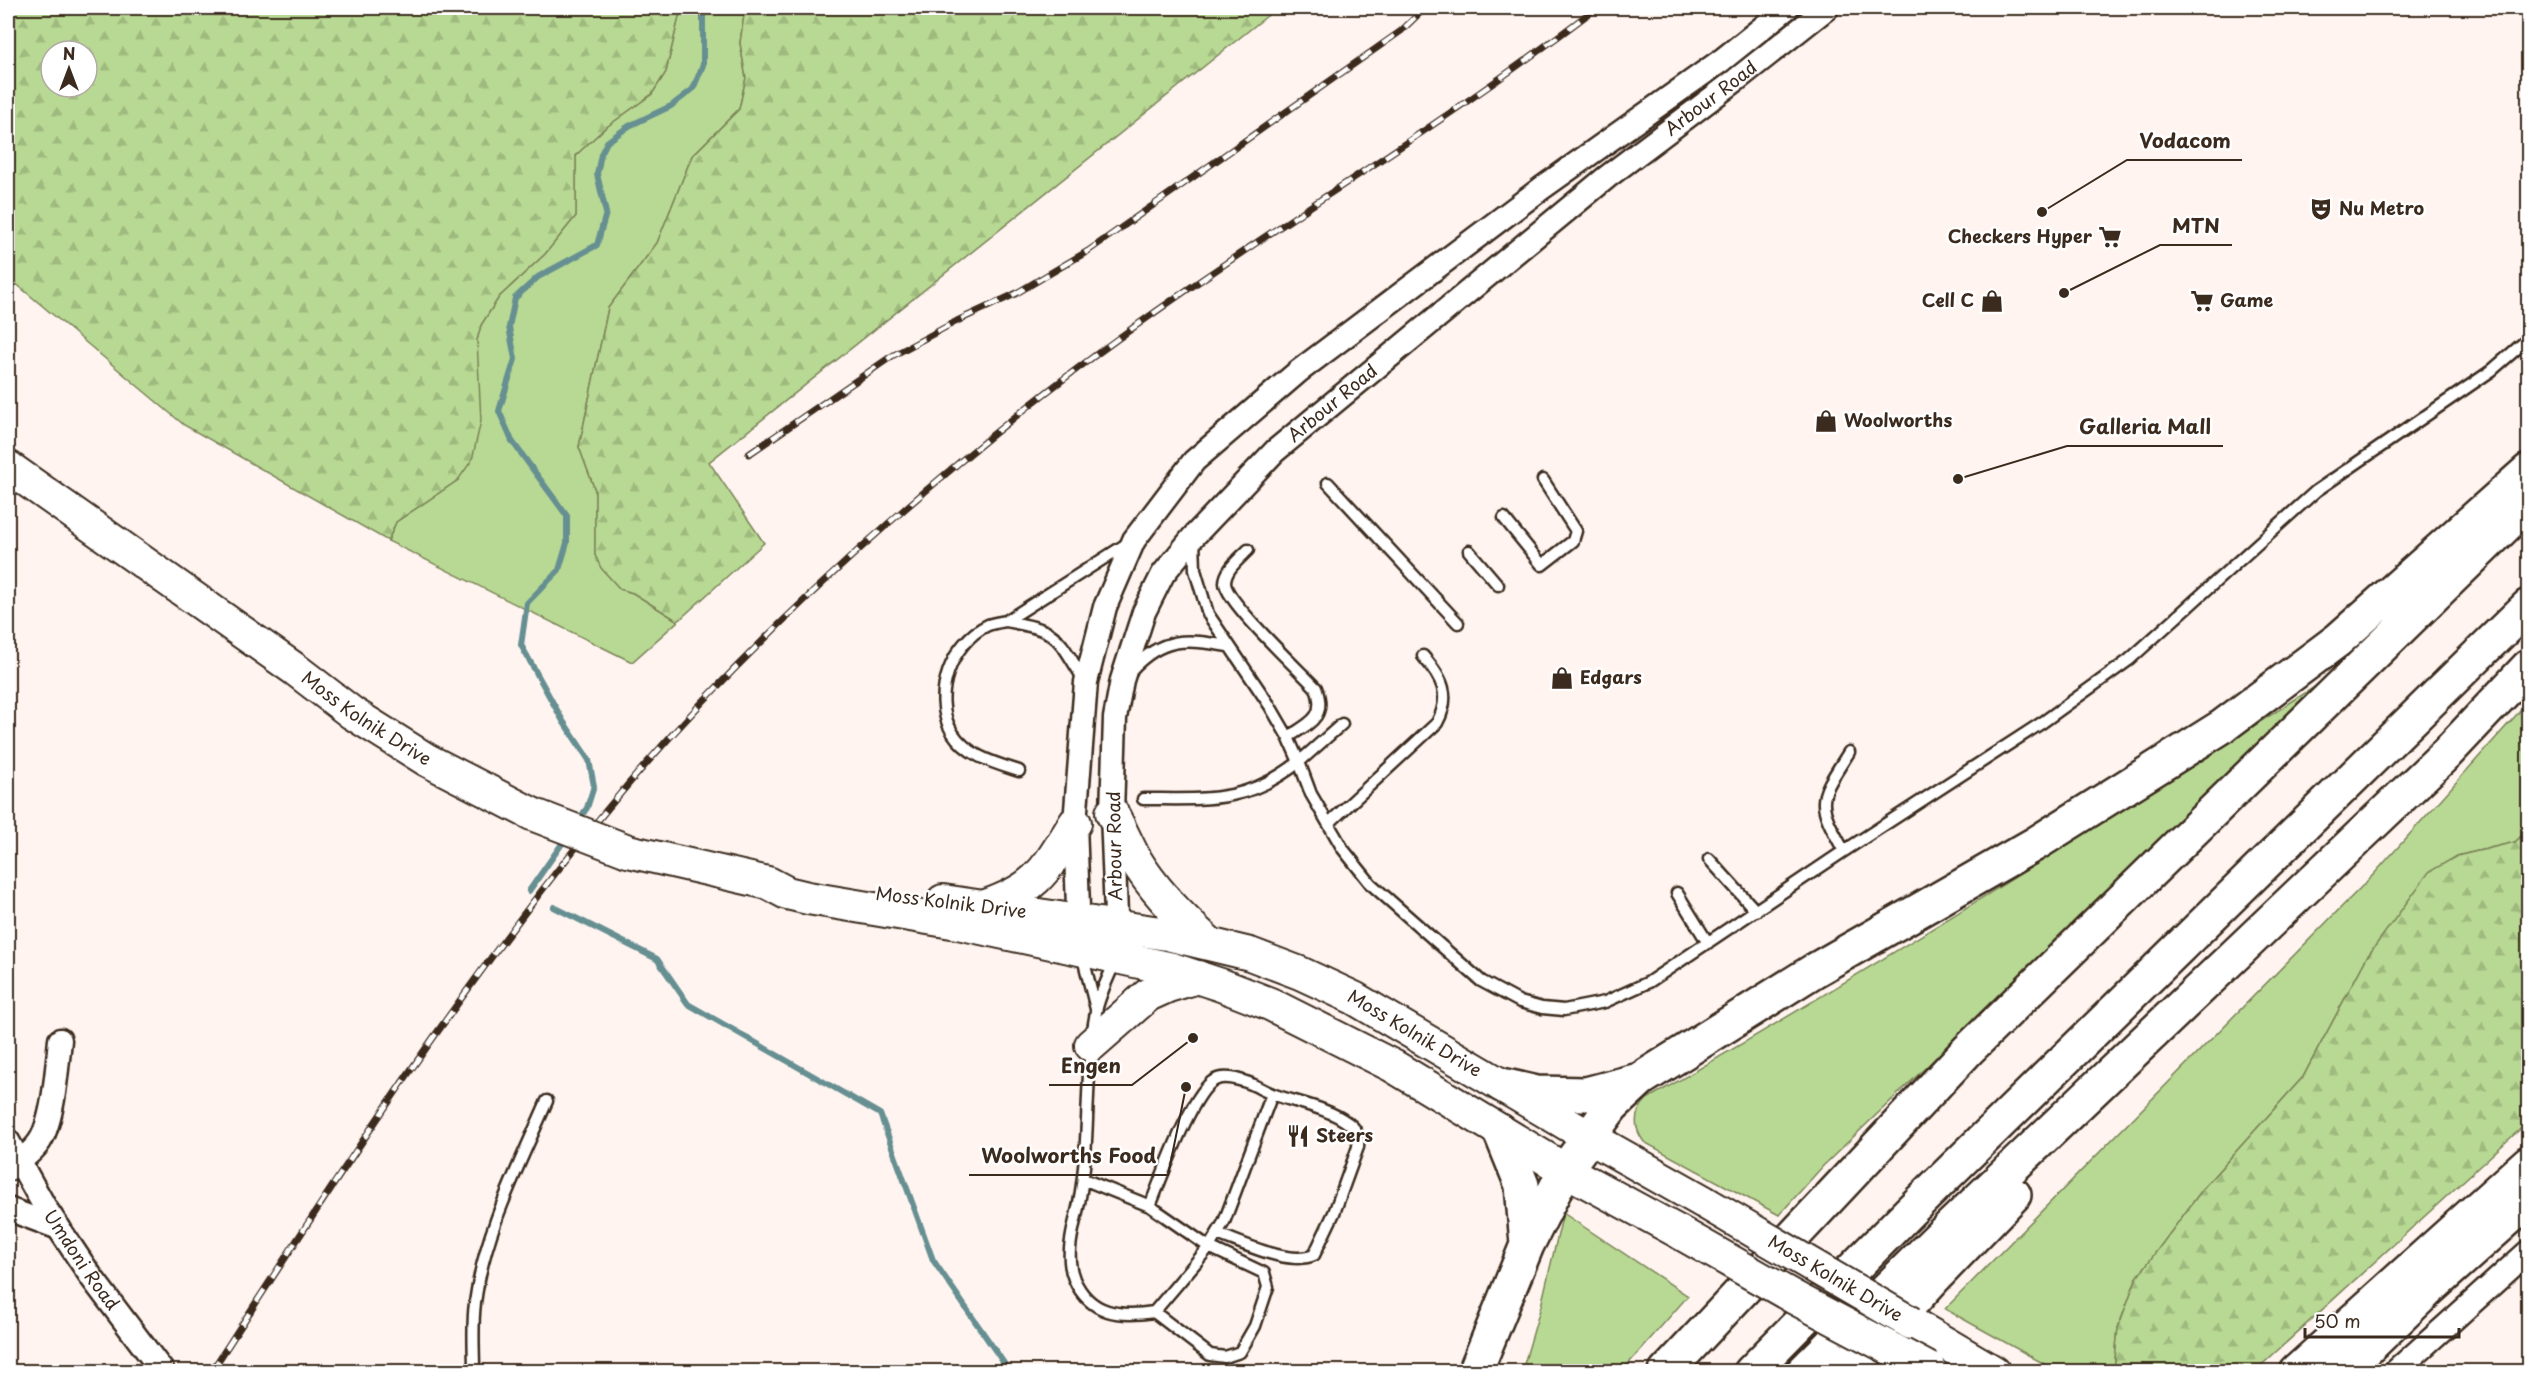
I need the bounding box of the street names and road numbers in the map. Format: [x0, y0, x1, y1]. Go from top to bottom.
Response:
street label: Arbour Road [1658, 53, 1762, 141]
street label: Arbour Road [1281, 357, 1383, 448]
street label: Moss Kolnik Drive [296, 664, 437, 772]
street label: Arbour Road [1099, 791, 1128, 901]
street label: Moss Kolnik Drive [874, 879, 1028, 924]
street label: Moss Kolnik Drive [1343, 982, 1488, 1083]
street label: Umdoni Road [38, 1204, 127, 1315]
street label: Moss Kolnik Drive [1764, 1227, 1908, 1327]

